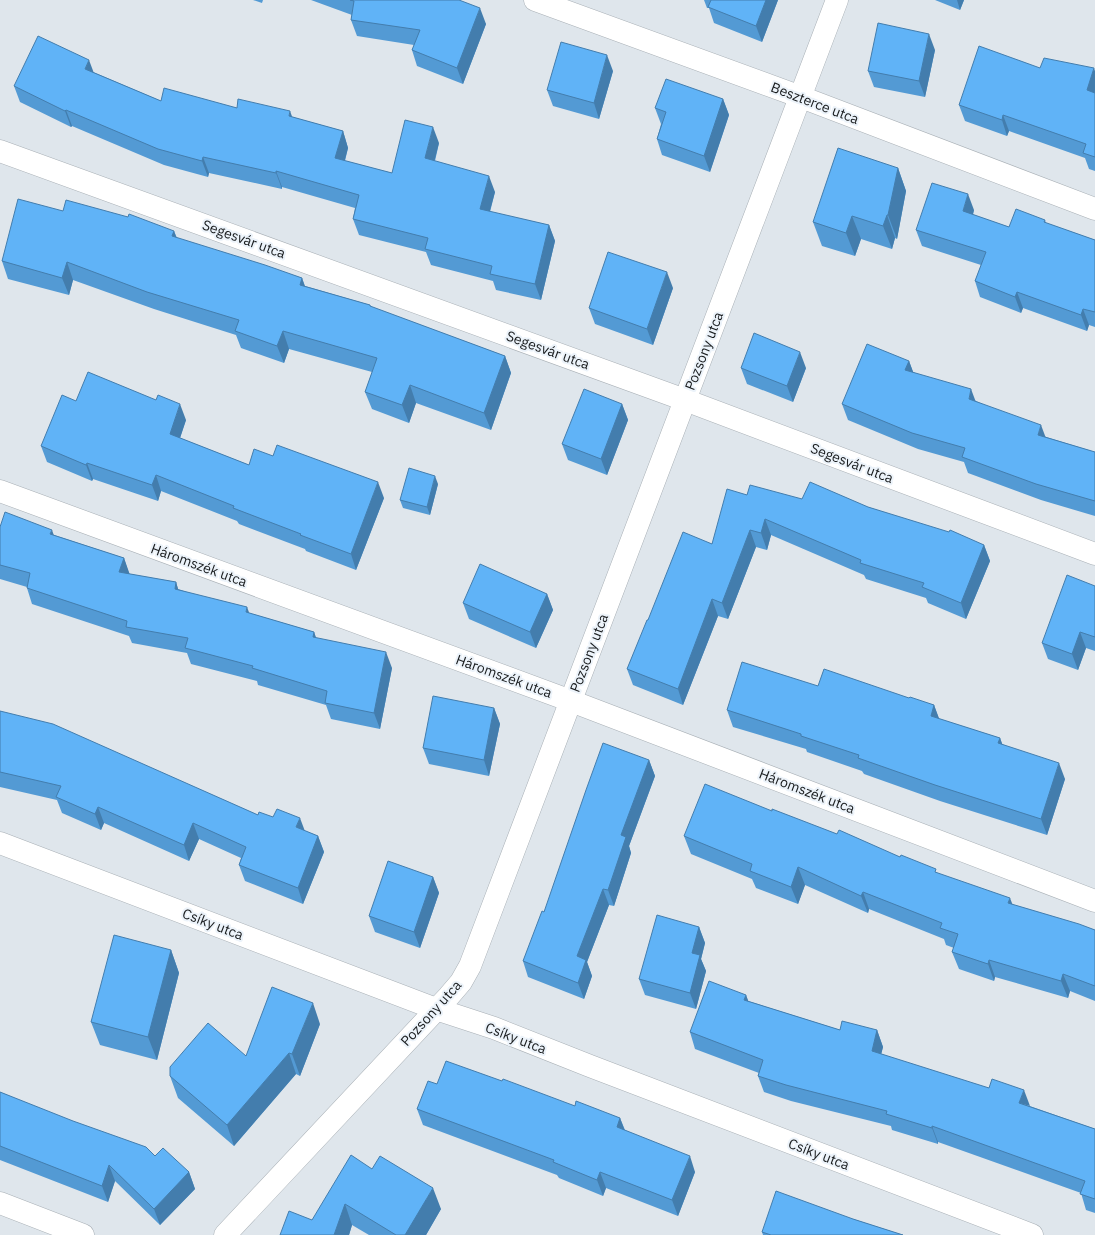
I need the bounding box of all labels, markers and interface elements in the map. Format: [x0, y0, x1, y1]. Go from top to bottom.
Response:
street label: Beszterce utca [768, 78, 862, 128]
street label: Segesvár utca [200, 216, 289, 263]
street label: Pozsony utca [681, 309, 727, 393]
street label: Segesvár utca [504, 327, 593, 374]
street label: Segesvár utca [808, 439, 897, 487]
street label: Háromszék utca [148, 539, 250, 591]
street label: Pozsony utca [566, 611, 612, 695]
street label: Háromszék utca [453, 650, 555, 702]
street label: Háromszék utca [757, 764, 858, 818]
street label: Csíky utca [180, 904, 247, 944]
street label: Pozsony utca [397, 976, 466, 1050]
street label: Csíky utca [483, 1018, 550, 1058]
street label: Csíky utca [786, 1134, 853, 1174]

